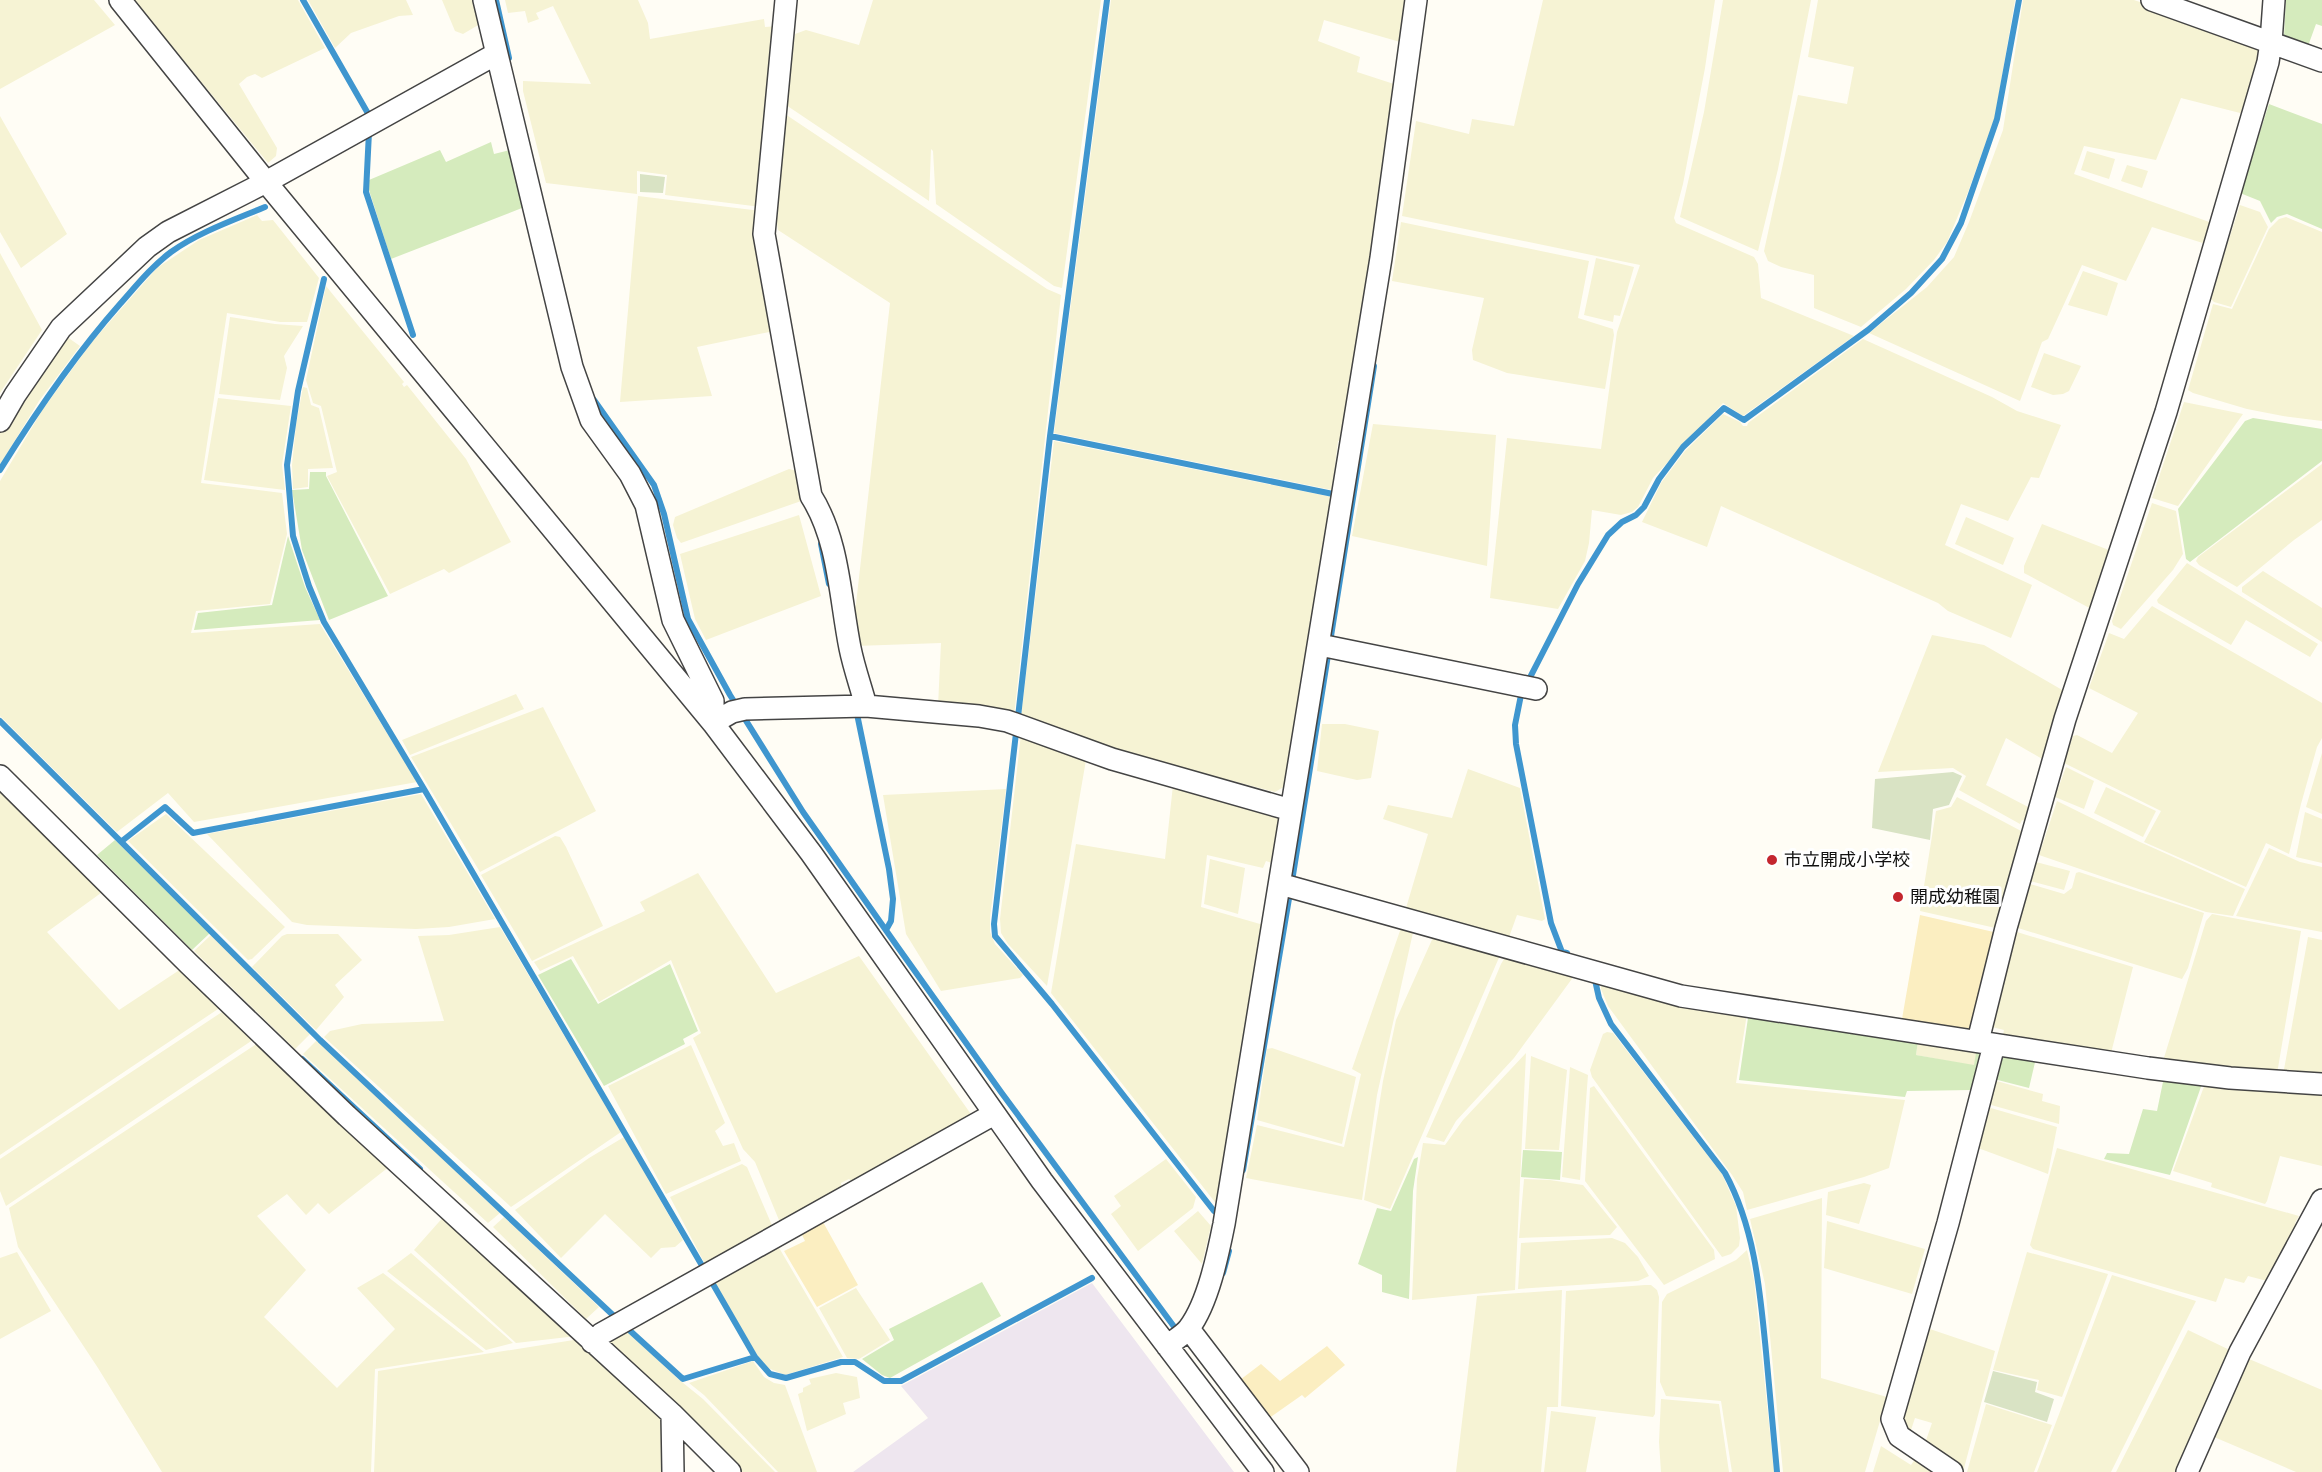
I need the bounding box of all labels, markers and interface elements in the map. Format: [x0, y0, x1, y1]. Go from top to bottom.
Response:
place label: 市立開成小学校 [1784, 848, 1910, 871]
marker: 市立開成小学校 [1765, 853, 1779, 867]
place label: 開成幼稚園 [1910, 885, 2000, 908]
marker: 開成幼稚園 [1891, 890, 1905, 904]

